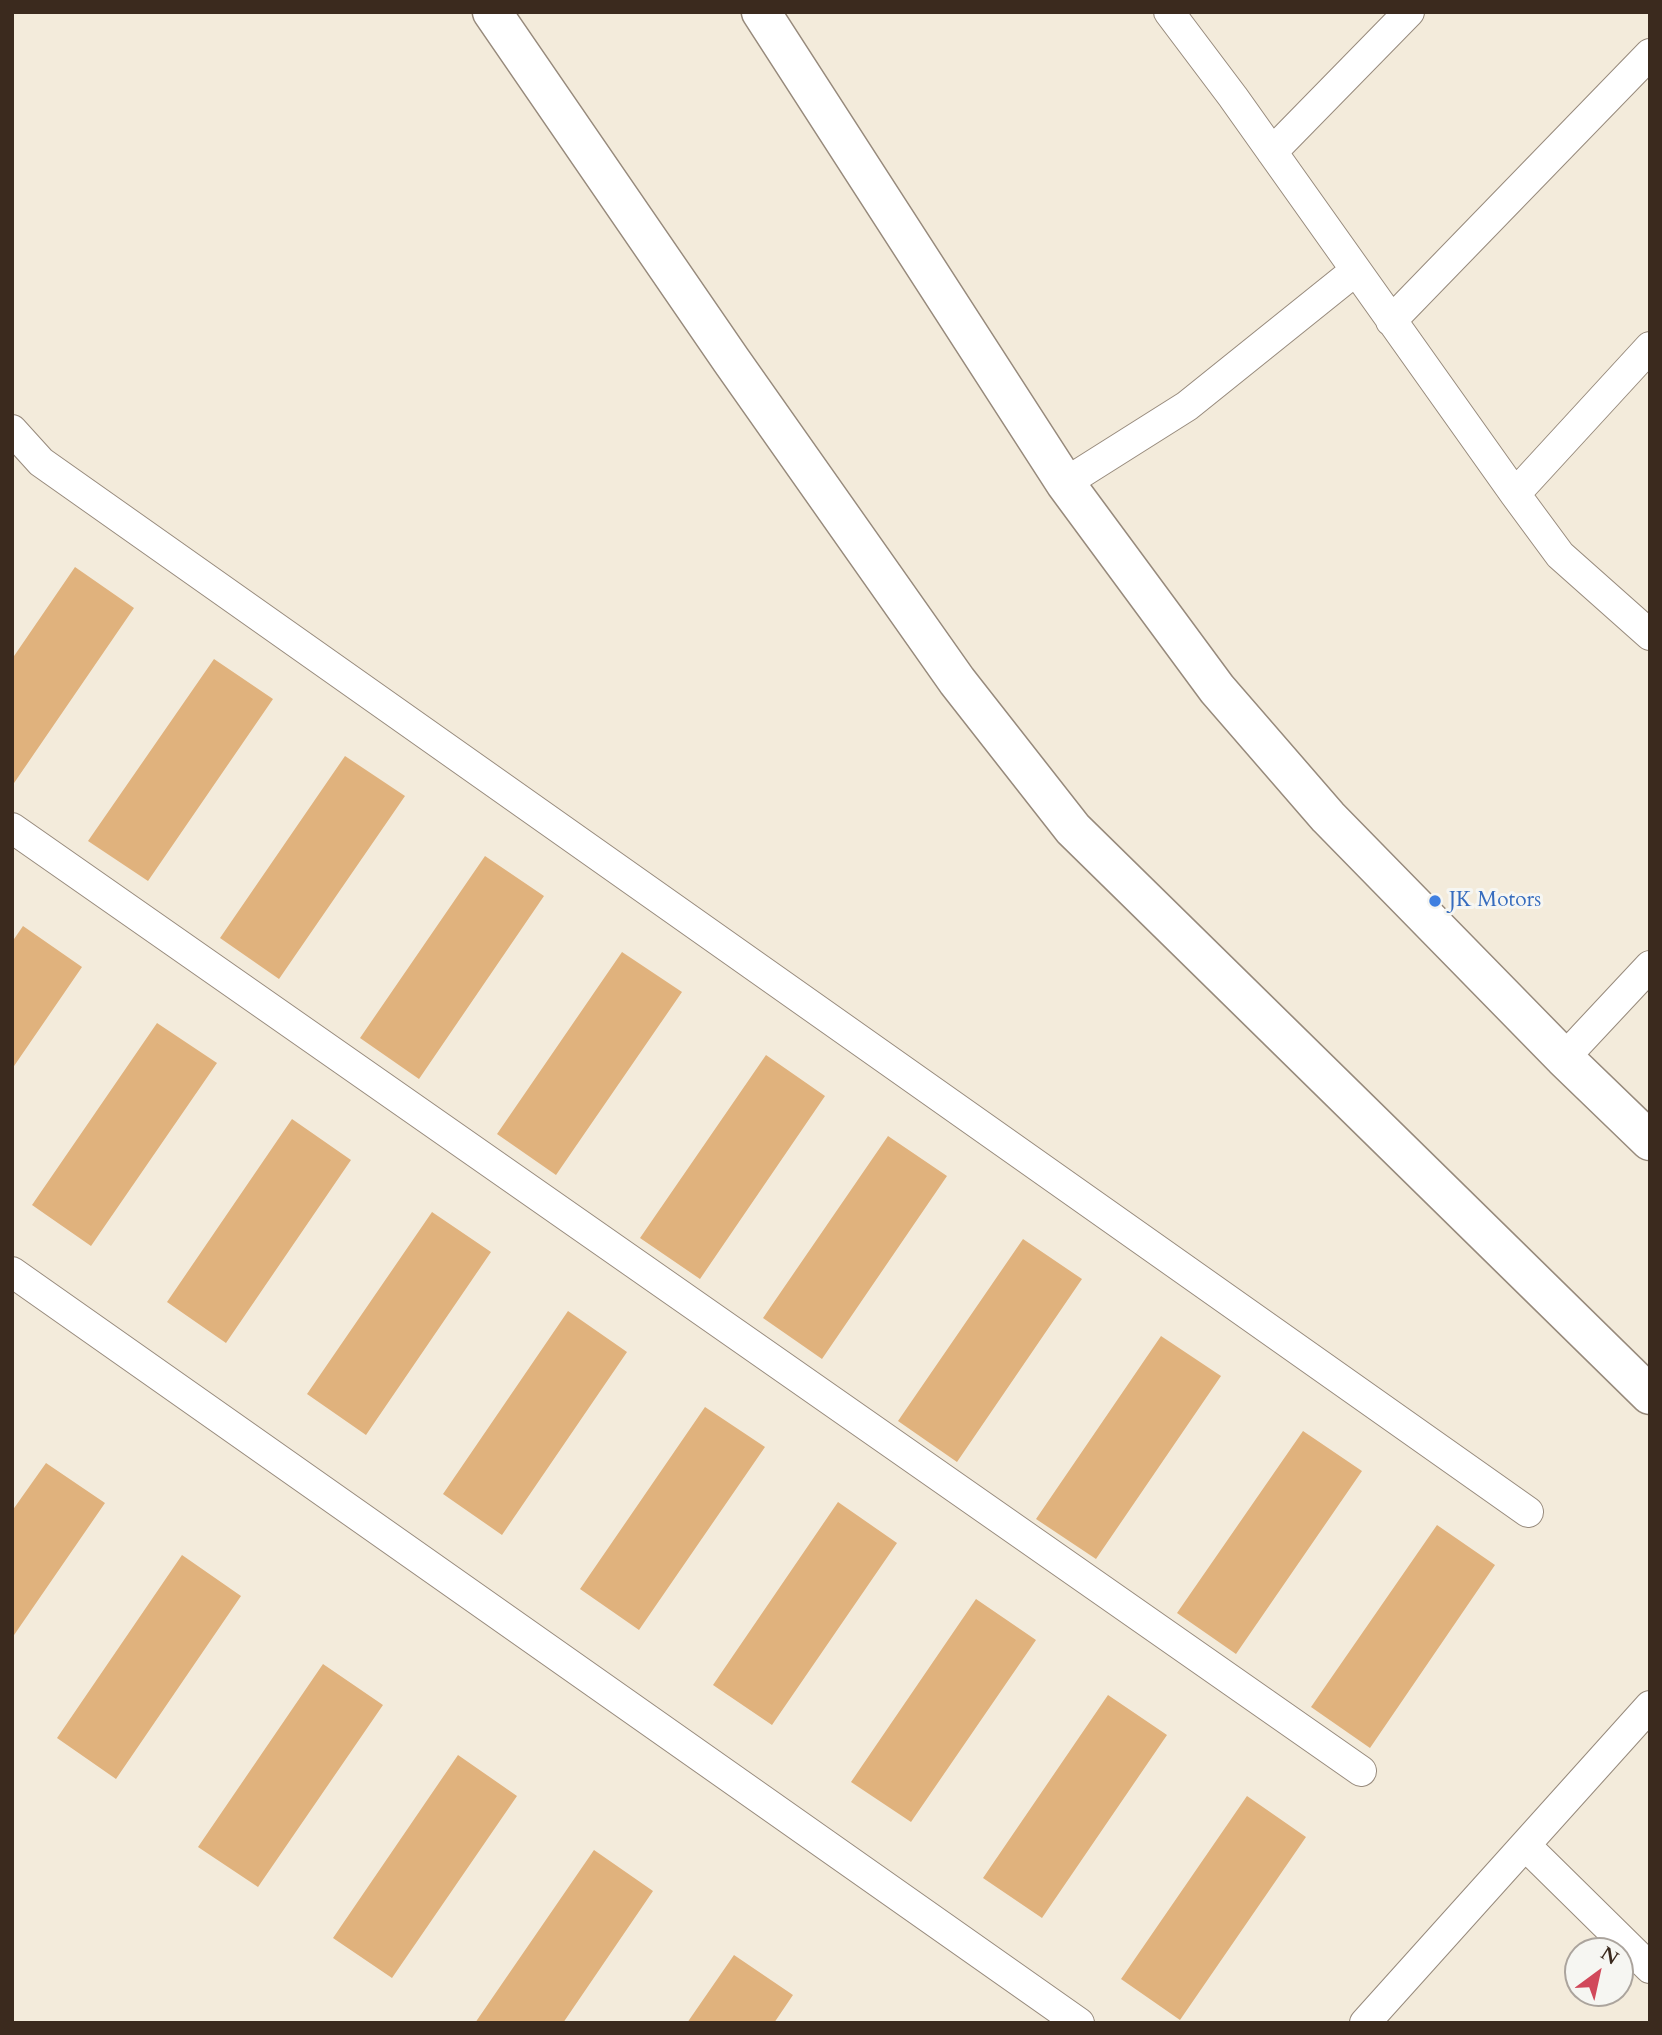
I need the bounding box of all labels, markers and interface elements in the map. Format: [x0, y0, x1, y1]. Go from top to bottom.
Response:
place label: JK Motors [1449, 888, 1541, 914]
marker: JK Motors [1427, 893, 1443, 909]
north arrow [1564, 1937, 1634, 2007]
text: N [1595, 1941, 1623, 1971]

